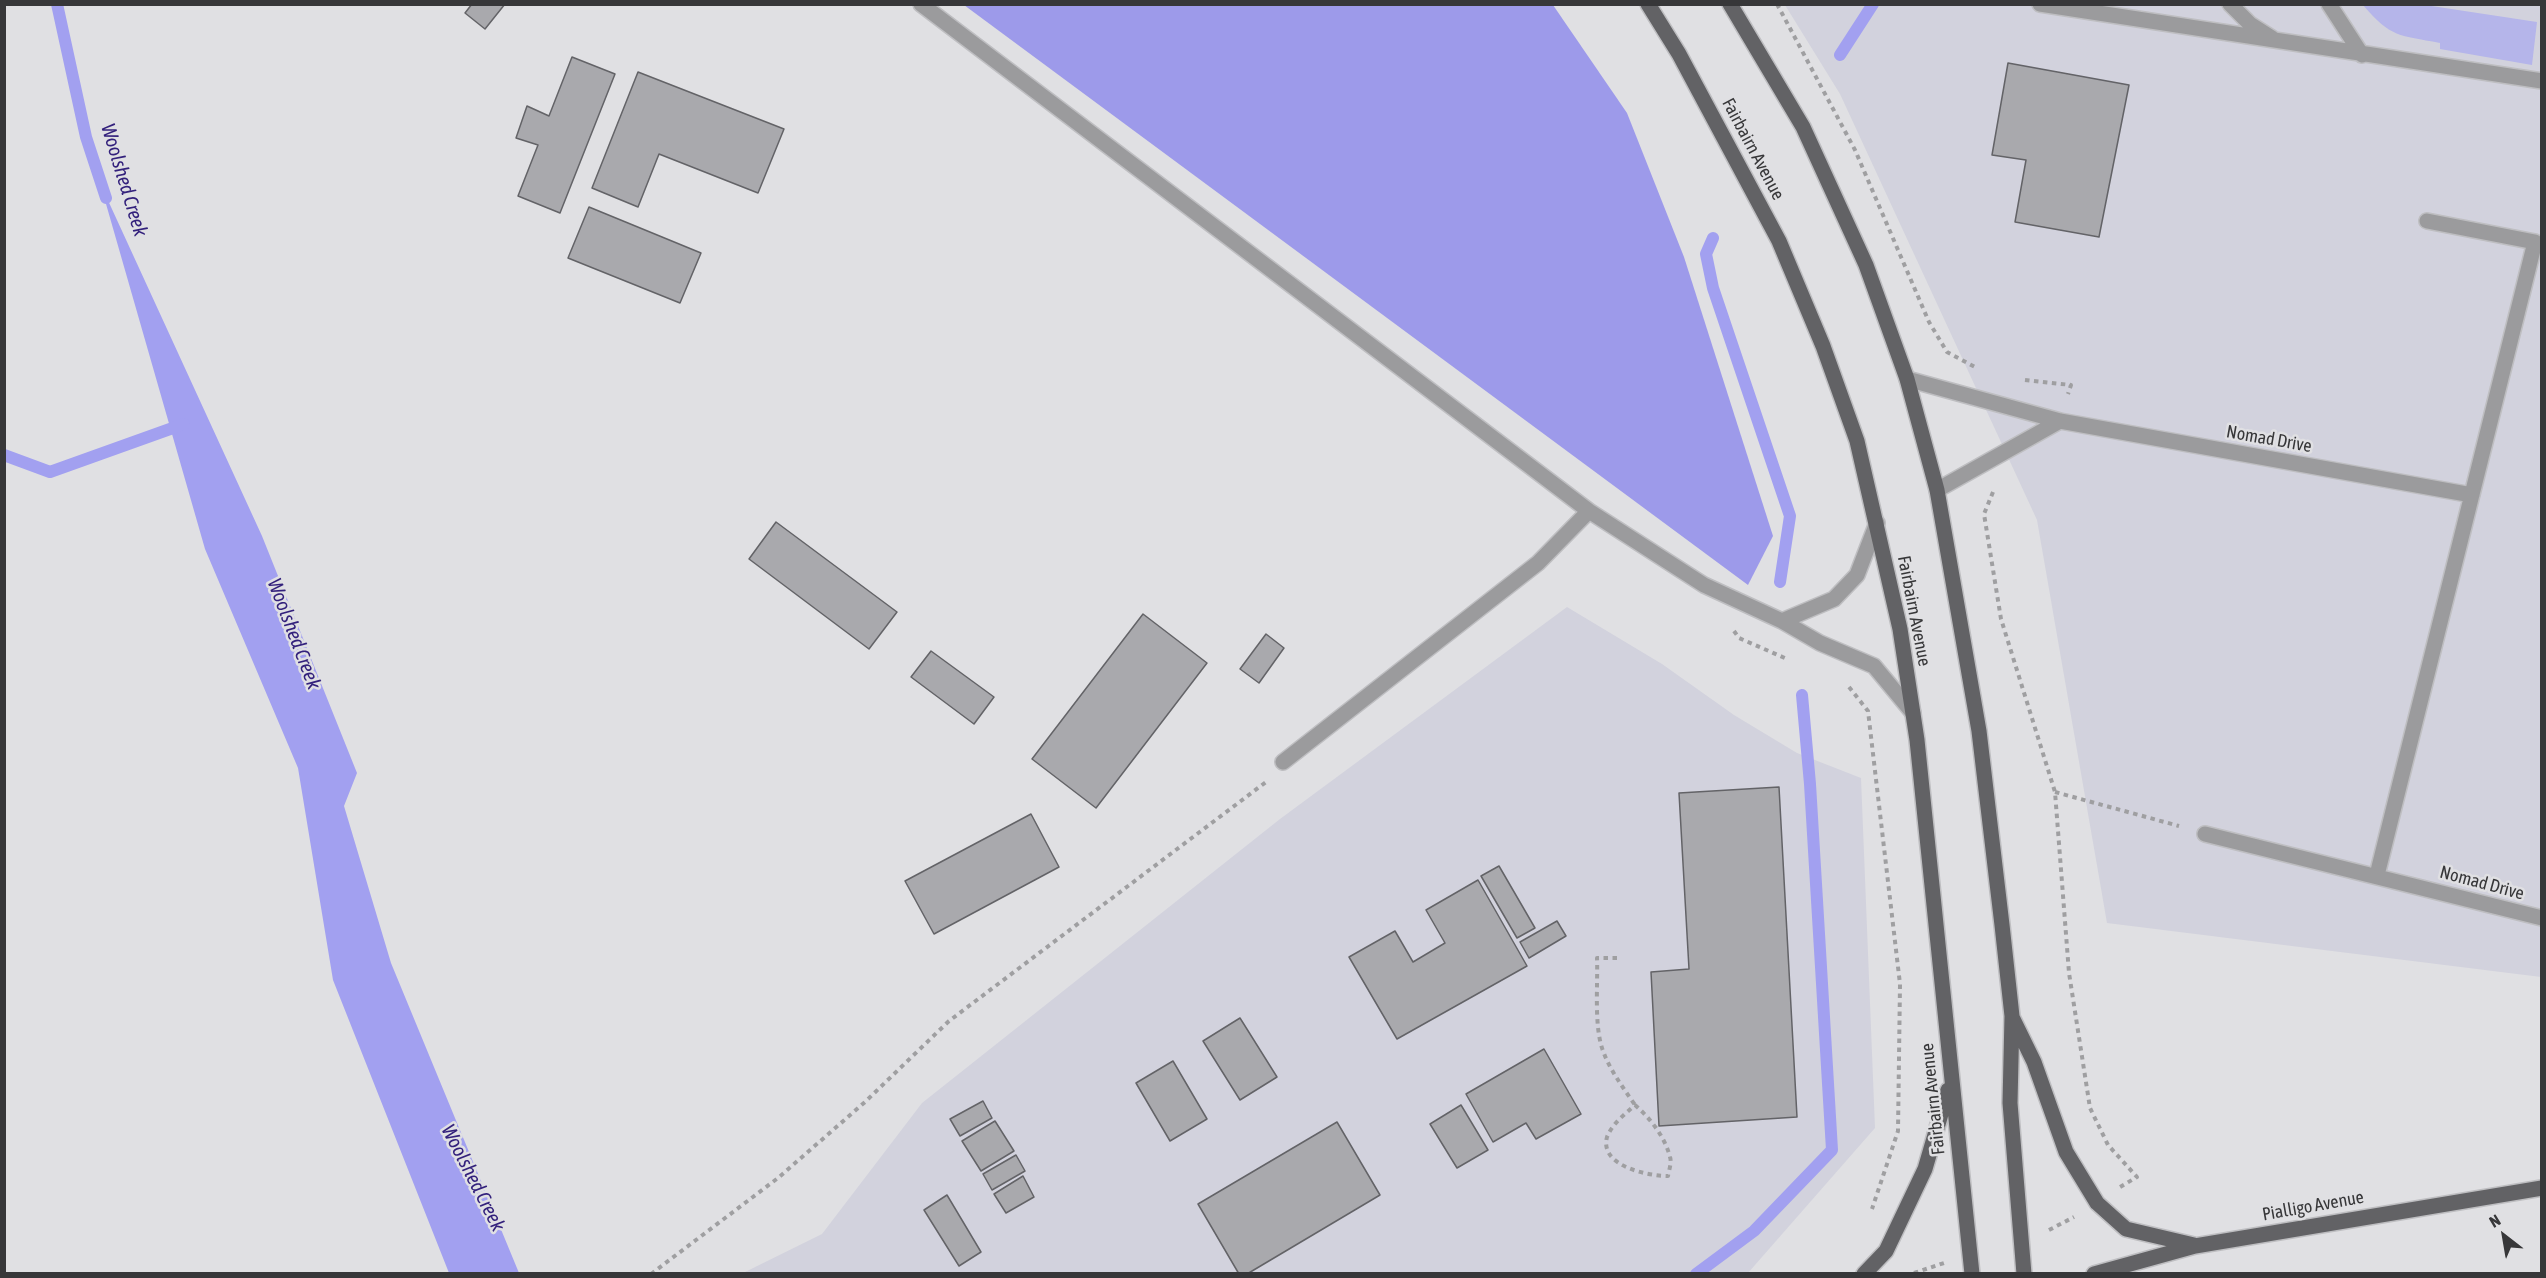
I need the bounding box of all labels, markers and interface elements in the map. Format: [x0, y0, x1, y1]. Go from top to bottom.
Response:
street label: Fairbairn Avenue [1717, 94, 1789, 204]
water label: Woolshed Creek [95, 121, 153, 239]
street label: Nomad Drive [2225, 421, 2313, 457]
street label: Fairbairn Avenue [1893, 554, 1935, 668]
water label: Woolshed Creek [262, 575, 326, 693]
street label: Nomad Drive [2438, 861, 2526, 905]
street label: Fairbairn Avenue [1916, 1042, 1950, 1156]
water label: Woolshed Creek [436, 1121, 510, 1235]
street label: Pialligo Avenue [2261, 1186, 2365, 1226]
north arrow [2474, 1206, 2534, 1266]
text: N [2486, 1210, 2503, 1231]

